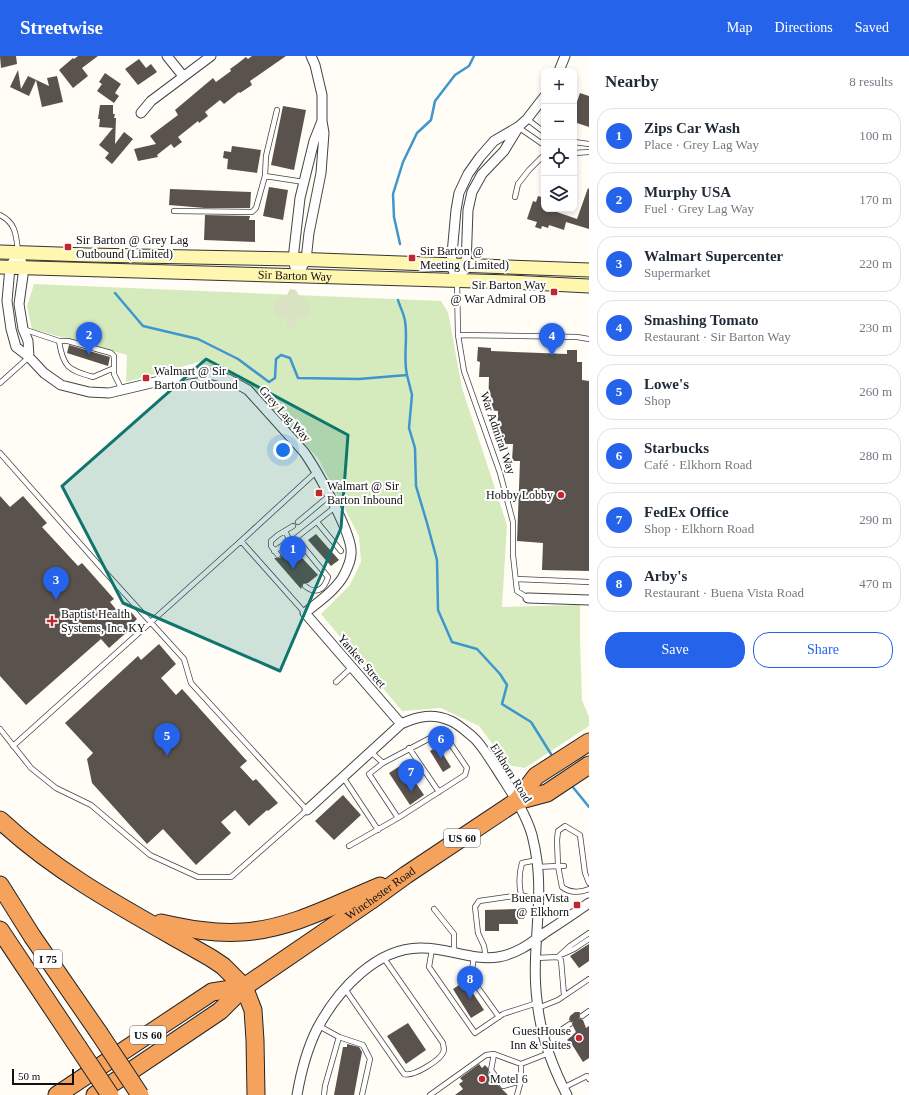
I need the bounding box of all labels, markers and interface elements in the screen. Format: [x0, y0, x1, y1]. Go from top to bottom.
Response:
text: Streetwise [20, 17, 103, 38]
text: Map [727, 20, 752, 35]
text: Directions [774, 20, 833, 35]
text: Saved [855, 20, 889, 35]
map controls [541, 68, 577, 212]
button: + [541, 68, 577, 104]
text: Nearby [605, 72, 659, 91]
text: 8 results [849, 74, 893, 89]
button: − [541, 104, 577, 140]
text: Zips Car Wash [644, 120, 740, 136]
text: 1 [616, 128, 622, 143]
text: 100 m [859, 128, 892, 143]
text: Place · Grey Lag Way [644, 137, 759, 152]
button: locate [541, 140, 577, 176]
button: layers [541, 176, 577, 212]
text: Murphy USA [644, 184, 731, 200]
text: 2 [616, 192, 622, 207]
text: 170 m [859, 192, 892, 207]
text: Fuel · Grey Lag Way [644, 201, 754, 216]
place label: Sir Barton @ Grey Lag Outbound (Limited) [76, 233, 188, 261]
marker: Sir Barton @ Grey Lag Outbound (Limited) [63, 242, 73, 252]
place label: Sir Barton @ Meeting (Limited) [420, 244, 509, 272]
text: Walmart Supercenter [644, 248, 783, 264]
marker: Sir Barton @ Meeting (Limited) [407, 253, 417, 263]
text: 3 [616, 256, 622, 271]
text: 220 m [859, 256, 892, 271]
text: Supermarket [644, 265, 710, 280]
street label: Sir Barton Way [258, 268, 332, 284]
place label: Sir Barton Way @ War Admiral OB [450, 278, 546, 306]
marker: Sir Barton Way @ War Admiral OB [549, 287, 559, 297]
text: Smashing Tomato [644, 312, 759, 328]
text: 4 [616, 320, 622, 335]
text: 230 m [859, 320, 892, 335]
pin: 2 [76, 322, 102, 355]
pin: 4 [539, 323, 565, 356]
text: Restaurant · Sir Barton Way [644, 329, 791, 344]
place label: Walmart @ Sir Barton Outbound [154, 364, 238, 392]
marker: Walmart @ Sir Barton Outbound [141, 373, 151, 383]
text: Lowe's [644, 376, 689, 392]
street label: Grey Lag Way [256, 383, 314, 445]
text: 5 [616, 384, 622, 399]
text: 260 m [859, 384, 892, 399]
street label: War Admiral Way [477, 390, 519, 476]
text: Shop [644, 393, 671, 408]
your location [273, 440, 293, 460]
text: Starbucks [644, 440, 709, 456]
text: 6 [616, 448, 622, 463]
text: 280 m [859, 448, 892, 463]
text: Café · Elkhorn Road [644, 457, 752, 472]
place label: Walmart @ Sir Barton Inbound [327, 479, 403, 507]
marker: Walmart @ Sir Barton Inbound [314, 488, 324, 498]
place label: Hobby Lobby [486, 488, 553, 502]
marker: Hobby Lobby [556, 490, 566, 500]
text: FedEx Office [644, 504, 729, 520]
text: 7 [616, 512, 622, 527]
text: 290 m [859, 512, 892, 527]
text: Shop · Elkhorn Road [644, 521, 754, 536]
pin: 1 [280, 536, 306, 569]
pin: 3 [43, 567, 69, 600]
text: Arby's [644, 568, 687, 584]
text: 8 [616, 576, 622, 591]
text: 470 m [859, 576, 892, 591]
text: Restaurant · Buena Vista Road [644, 585, 804, 600]
place label: Baptist Health Systems, Inc. KY [61, 607, 146, 635]
marker: Baptist Health Systems, Inc. KY [46, 615, 58, 627]
street label: Yankee Street [335, 631, 390, 691]
button: Save [605, 632, 745, 668]
button: Share [753, 632, 893, 668]
pin: 5 [154, 723, 180, 756]
pin: 6 [428, 726, 454, 759]
street label: Elkhorn Road [487, 741, 535, 805]
pin: 7 [398, 759, 424, 792]
road number: US 60 [444, 829, 480, 847]
street label: Winchester Road [343, 864, 418, 923]
place label: Buena Vista @ Elkhorn [511, 891, 570, 919]
marker: Buena Vista @ Elkhorn [572, 900, 582, 910]
road number: I 75 [34, 950, 62, 968]
pin: 8 [457, 966, 483, 999]
place label: GuestHouse Inn & Suites [510, 1024, 571, 1052]
road number: US 60 [130, 1026, 166, 1044]
marker: GuestHouse Inn & Suites [574, 1033, 584, 1043]
scale bar [12, 1067, 74, 1086]
text: 50 m [18, 1070, 40, 1082]
place label: Motel 6 [490, 1072, 528, 1086]
marker: Motel 6 [477, 1074, 487, 1084]

